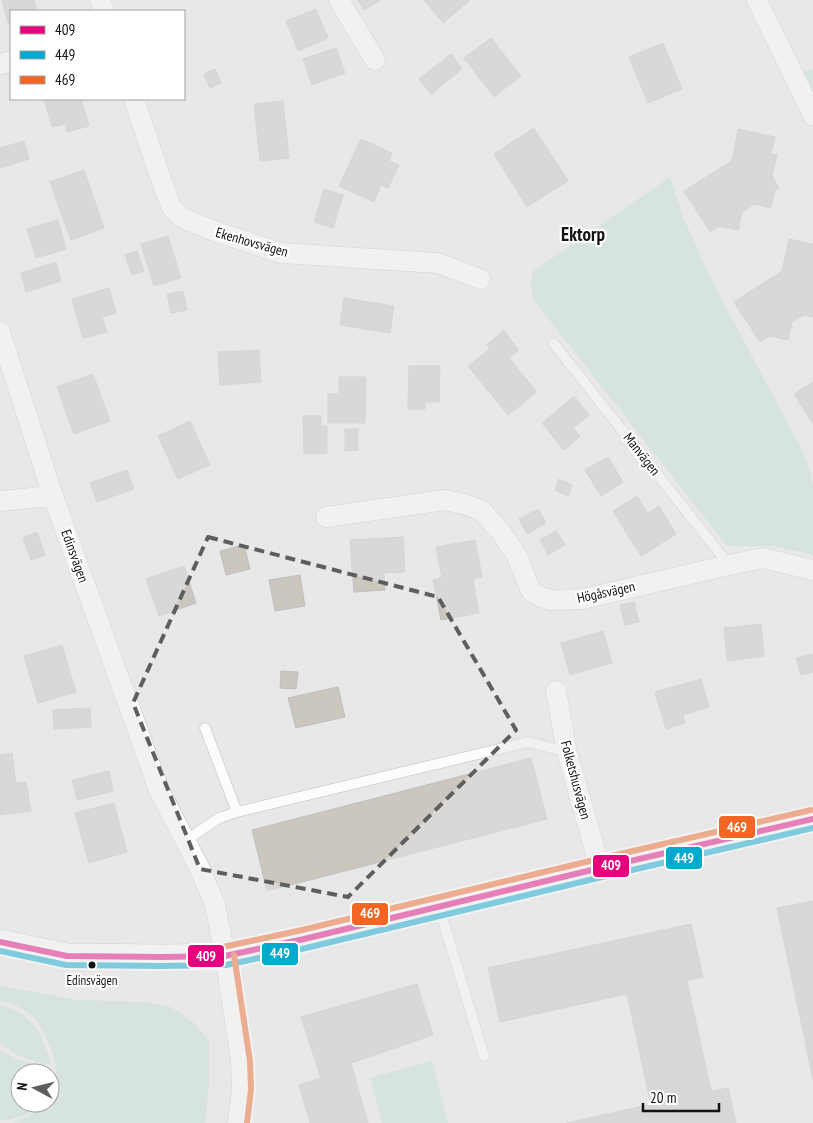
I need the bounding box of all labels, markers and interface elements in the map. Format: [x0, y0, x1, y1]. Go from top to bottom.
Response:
legend [10, 10, 185, 100]
text: 409 [55, 20, 75, 39]
text: 449 [55, 45, 75, 64]
text: 469 [55, 70, 75, 89]
district label: Ektorp [561, 222, 606, 246]
street label: Ekenhovsvägen [214, 223, 290, 261]
street label: Manvägen [620, 429, 664, 479]
street label: Edinsvägen [57, 527, 93, 585]
street label: Högåsvägen [575, 577, 637, 607]
street label: Folketshusvägen [557, 739, 595, 821]
line badge: 469 [718, 815, 756, 839]
text: 469 [727, 818, 747, 836]
line badge: 449 [665, 846, 703, 870]
text: 449 [674, 849, 694, 867]
line badge: 409 [592, 854, 630, 878]
text: 409 [601, 856, 621, 874]
line badge: 469 [351, 902, 389, 926]
text: 469 [360, 904, 380, 922]
line badge: 449 [261, 942, 299, 966]
line badge: 409 [187, 944, 225, 968]
text: 449 [270, 944, 290, 962]
text: 409 [196, 947, 216, 965]
marker: Edinsvägen [87, 960, 97, 970]
place label: Edinsvägen [66, 972, 118, 989]
north arrow [10, 1063, 60, 1113]
scale bar [643, 1080, 719, 1112]
text: N [13, 1082, 31, 1091]
text: 20 m [650, 1088, 676, 1107]

